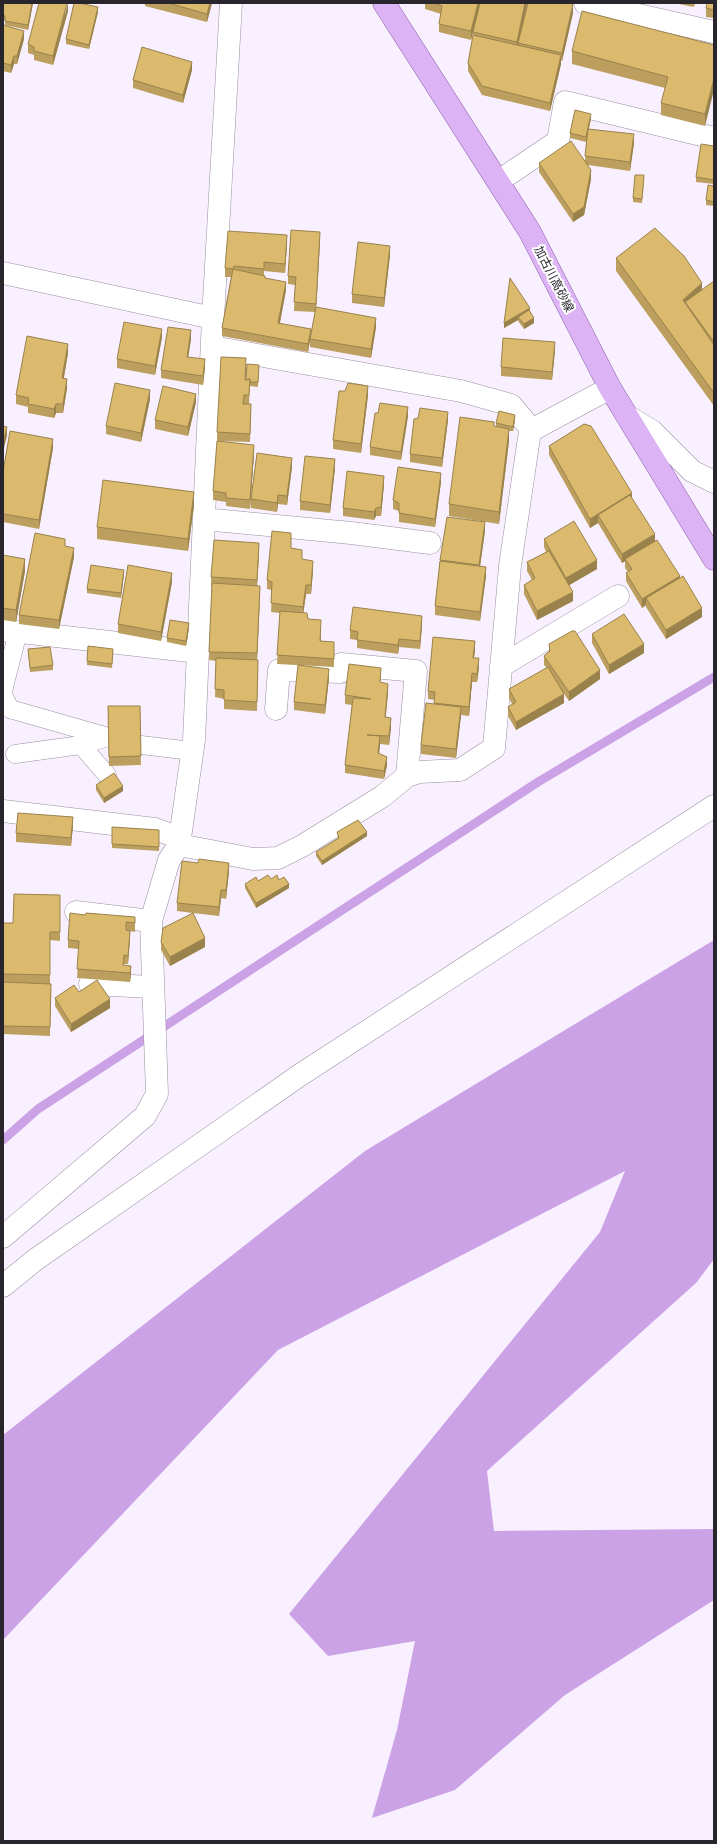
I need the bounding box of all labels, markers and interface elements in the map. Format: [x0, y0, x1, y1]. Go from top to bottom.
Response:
street label: 加古川高砂線 [531, 243, 577, 315]

